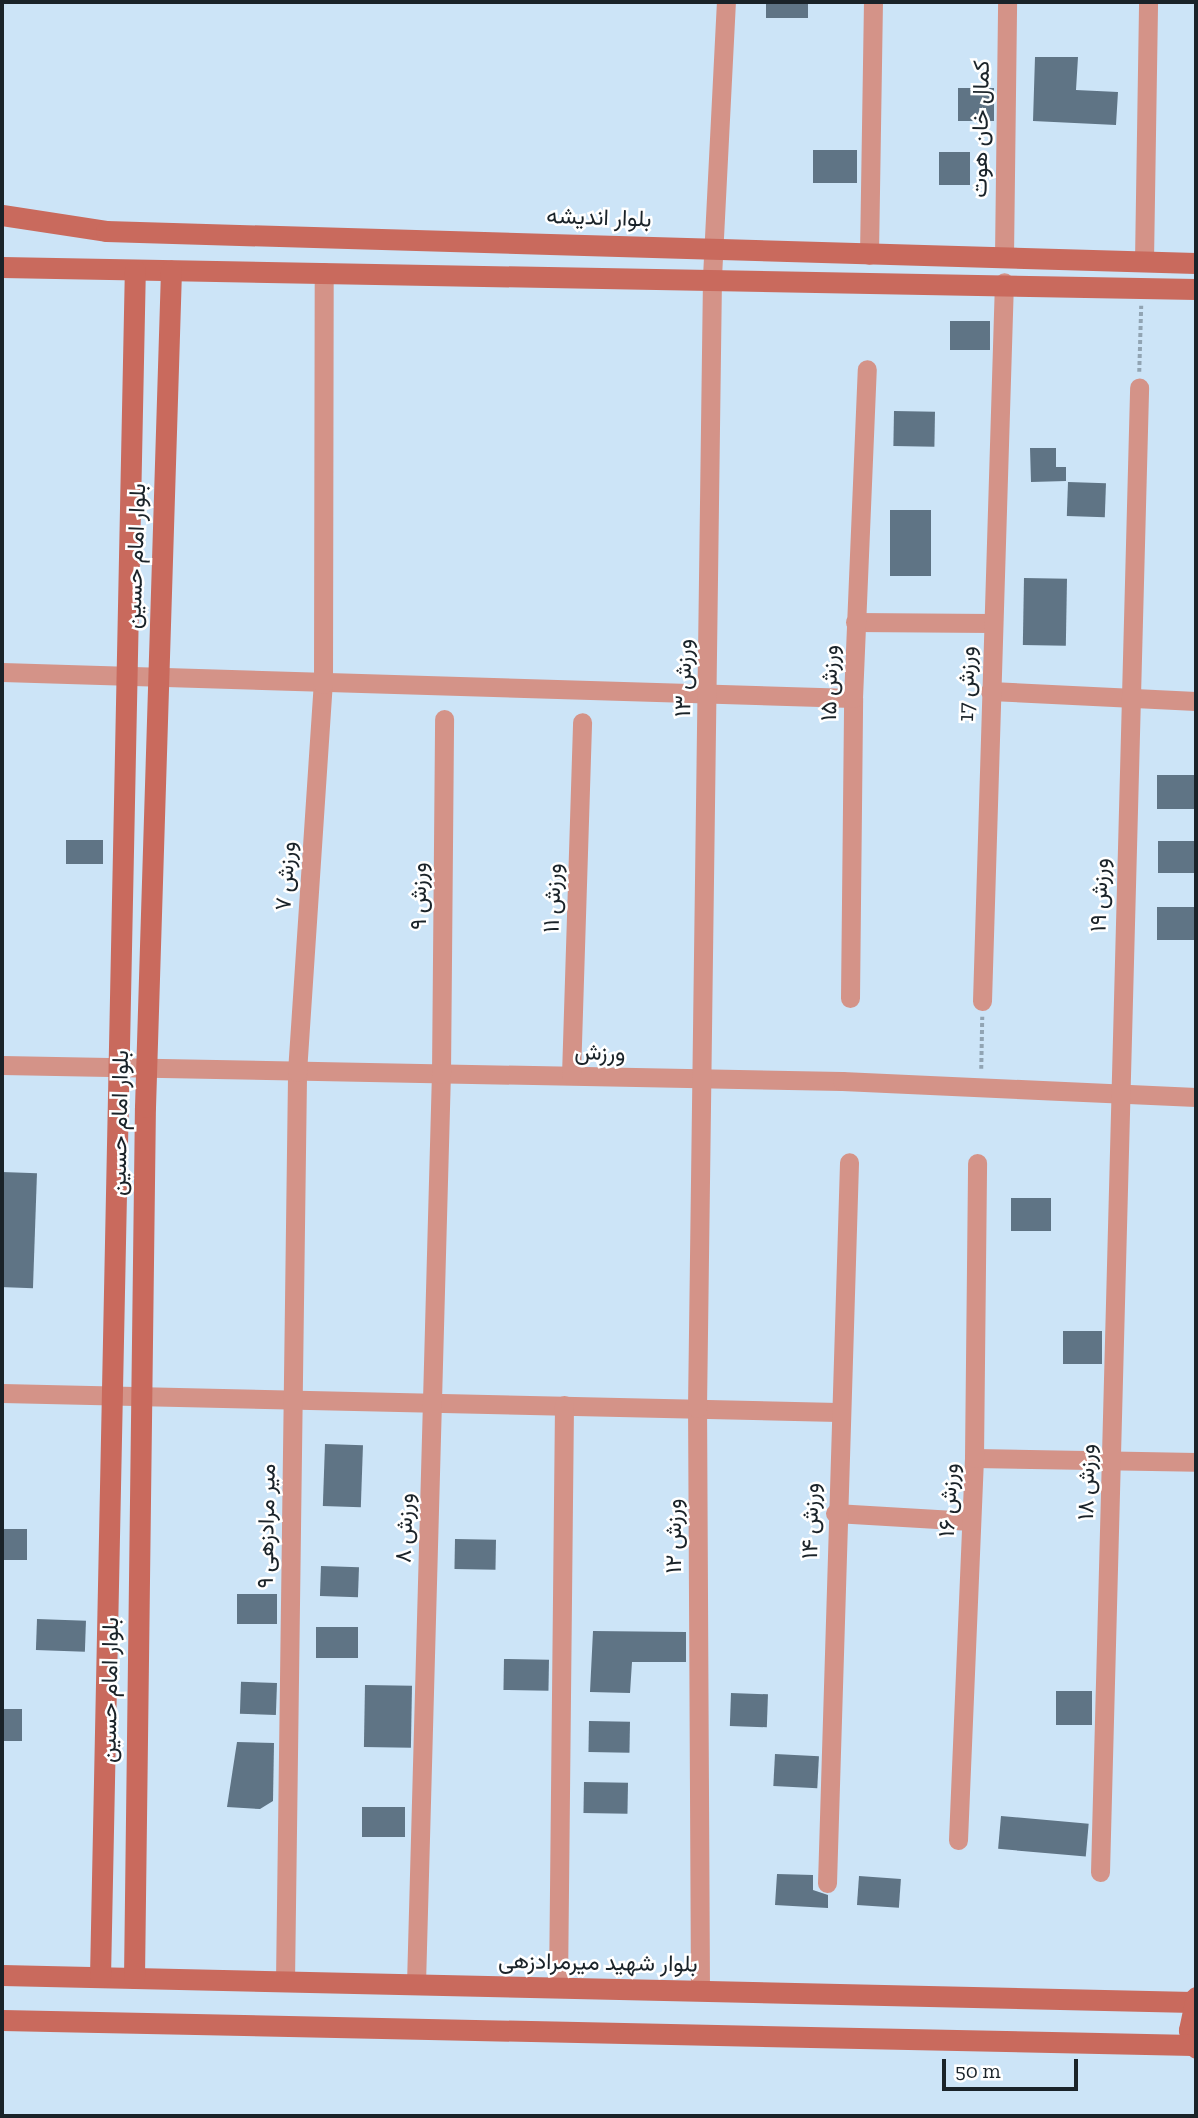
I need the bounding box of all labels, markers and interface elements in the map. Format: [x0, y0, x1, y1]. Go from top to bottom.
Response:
street label: کمال خان هوت [965, 60, 995, 198]
street label: بلوار اندیشه [546, 201, 652, 233]
street label: بلوار امام حسین [119, 483, 151, 629]
street label: ورزش ۱۳ [669, 639, 697, 717]
street label: ورزش ۱۵ [815, 645, 843, 721]
street label: ورزش 17 [952, 646, 980, 722]
street label: ورزش ۷ [269, 840, 301, 912]
street label: ورزش ۱۹ [1084, 858, 1114, 932]
street label: ورزش ۹ [404, 862, 432, 930]
street label: ورزش ۱۱ [537, 863, 567, 933]
street label: ورزش [574, 1037, 626, 1067]
street label: بلوار امام حسین [104, 1050, 134, 1196]
street label: ورزش ۱۸ [1072, 1444, 1100, 1520]
street label: ورزش ۱۶ [932, 1462, 964, 1538]
street label: میر مرادزهی ۹ [251, 1463, 281, 1589]
street label: ورزش ۱۴ [796, 1483, 824, 1559]
street label: ورزش ۸ [389, 1493, 419, 1563]
street label: ورزش ۱۲ [659, 1499, 687, 1573]
street label: بلوار امام حسین [94, 1617, 124, 1763]
street label: بلوار شهید میرمرادزهی [498, 1946, 698, 1978]
scale bar [946, 2044, 1082, 2088]
text: 50 m [955, 2058, 1001, 2083]

